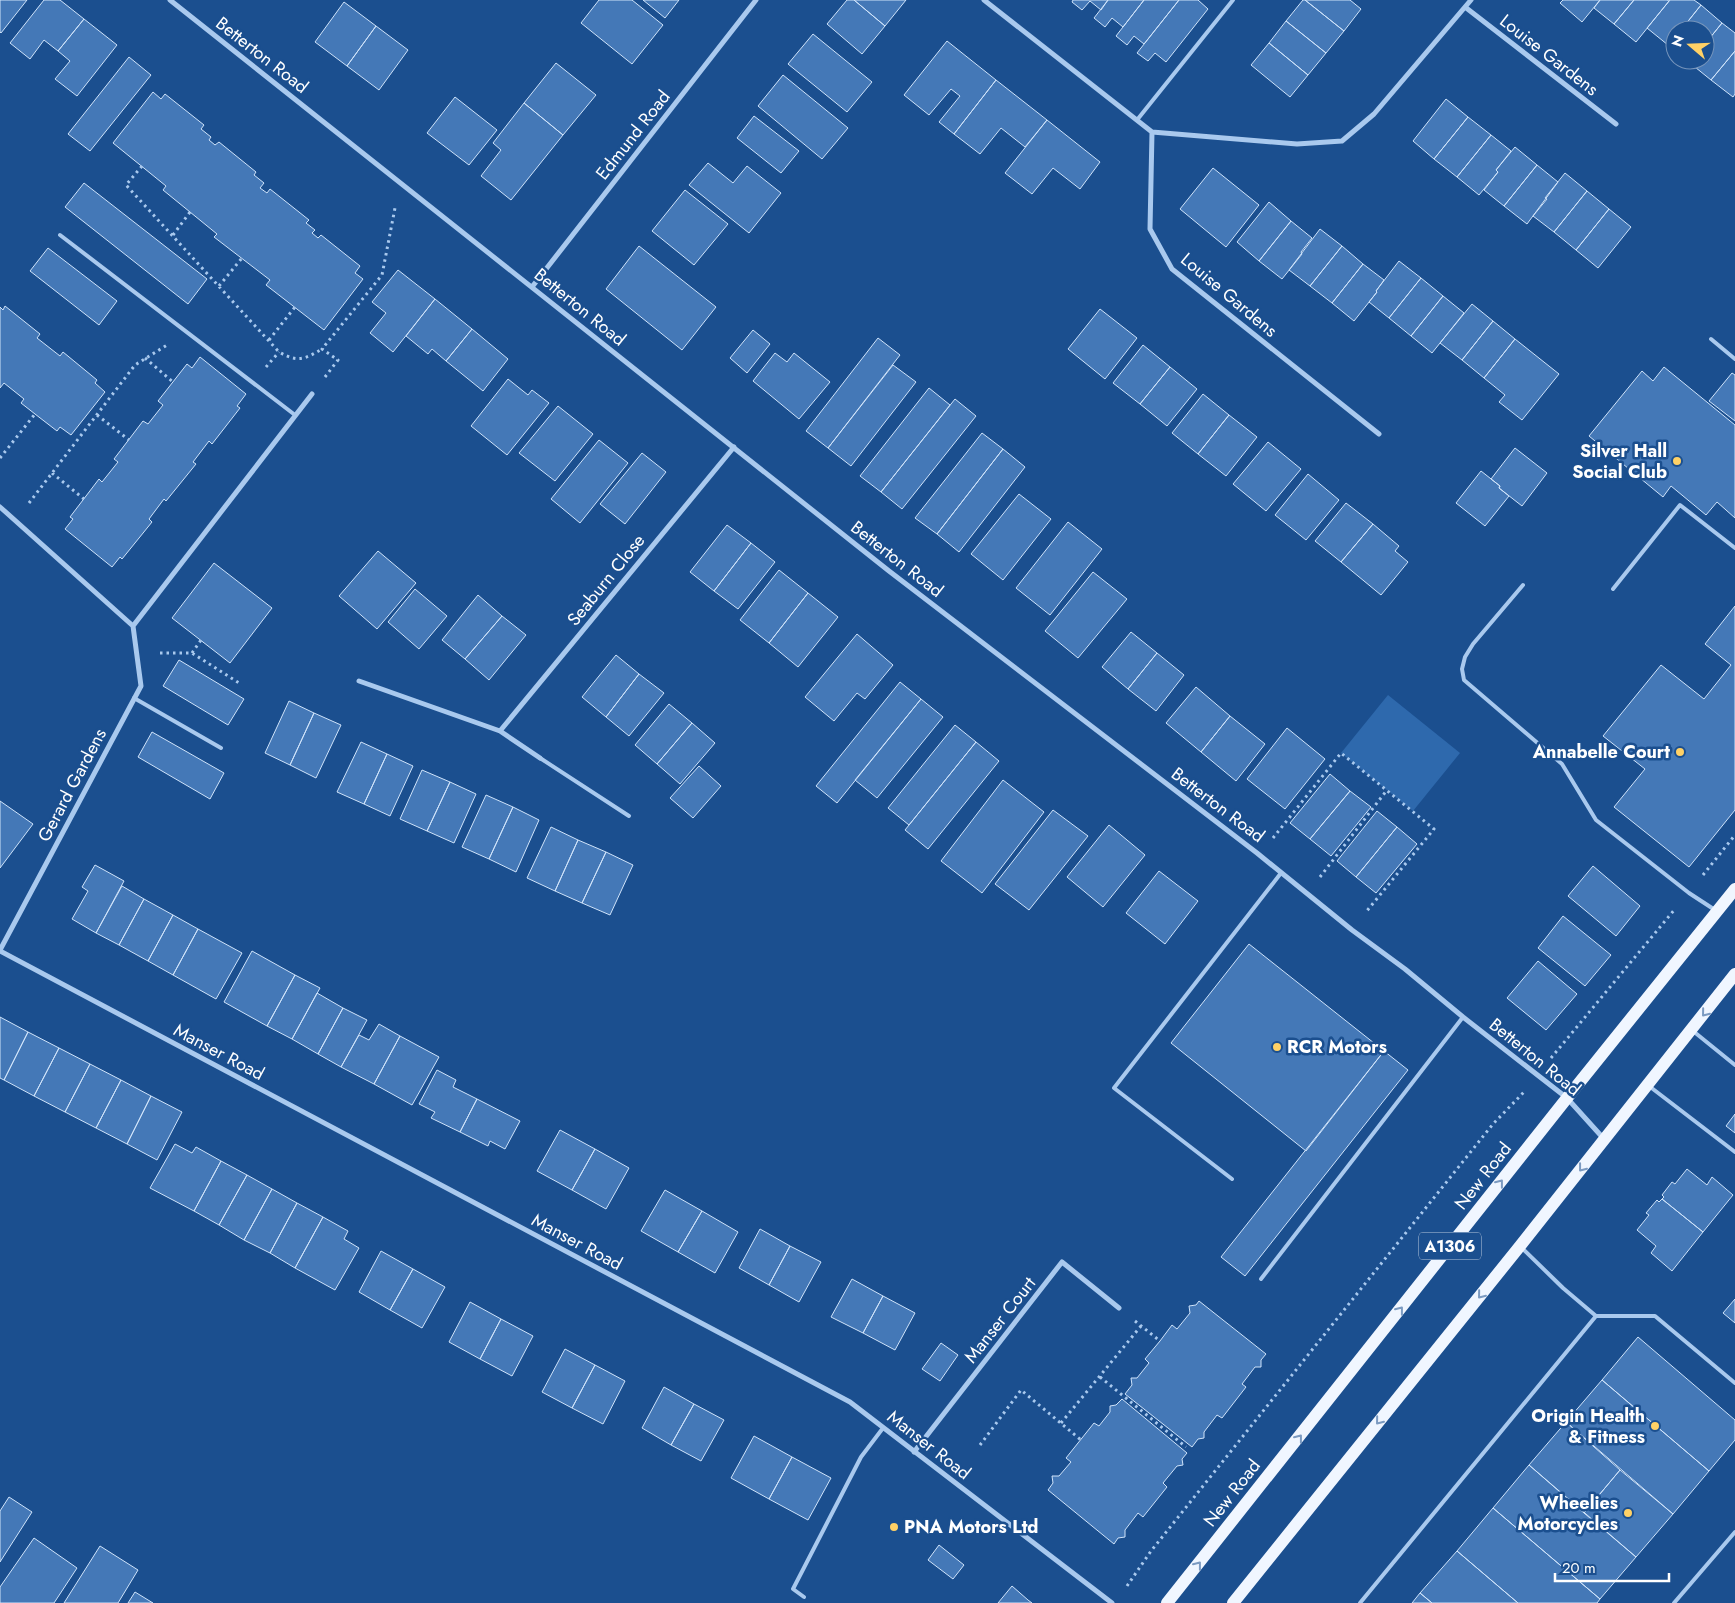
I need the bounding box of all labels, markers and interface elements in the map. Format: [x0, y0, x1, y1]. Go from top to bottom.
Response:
street label: Louise Gardens [1494, 8, 1604, 102]
street label: Betterton Road [210, 11, 314, 99]
north arrow [1665, 20, 1715, 70]
text: N [1666, 32, 1689, 49]
street label: Edmund Road [590, 85, 676, 185]
street label: Louise Gardens [1175, 247, 1283, 343]
street label: Betterton Road [529, 262, 631, 352]
place label: Silver Hall Social Club [1572, 438, 1667, 485]
marker: Silver Hall Social Club [1671, 455, 1683, 467]
street label: Betterton Road [845, 515, 949, 603]
street label: Seaburn Close [561, 529, 651, 631]
street label: Gerard Gardens [31, 724, 113, 846]
place label: Annabelle Court [1532, 739, 1670, 765]
marker: Annabelle Court [1674, 746, 1686, 758]
street label: Betterton Road [1166, 761, 1270, 849]
one-way arrow [1701, 1007, 1710, 1016]
street label: Betterton Road [1484, 1012, 1586, 1102]
street label: Manser Road [169, 1017, 269, 1087]
place label: RCR Motors [1287, 1034, 1387, 1060]
marker: RCR Motors [1271, 1041, 1283, 1053]
street label: New Road [1448, 1137, 1518, 1215]
one-way arrow [1579, 1162, 1588, 1171]
one-way arrow [1495, 1180, 1503, 1189]
street label: Manser Road [527, 1207, 627, 1277]
road number: A1306 [1419, 1232, 1481, 1260]
street label: Manser Court [958, 1271, 1042, 1369]
one-way arrow [1477, 1289, 1486, 1298]
one-way arrow [1394, 1307, 1402, 1316]
place label: Origin Health & Fitness [1531, 1403, 1645, 1450]
street label: Manser Road [882, 1404, 976, 1486]
one-way arrow [1377, 1415, 1385, 1424]
marker: Origin Health & Fitness [1649, 1420, 1661, 1432]
one-way arrow [1293, 1434, 1302, 1443]
street label: New Road [1197, 1454, 1267, 1532]
place label: Wheelies Motorcycles [1518, 1490, 1618, 1537]
marker: Wheelies Motorcycles [1622, 1507, 1634, 1519]
place label: PNA Motors Ltd [904, 1514, 1038, 1540]
marker: PNA Motors Ltd [888, 1521, 900, 1533]
scale bar [1555, 1550, 1669, 1582]
text: 20 m [1562, 1557, 1596, 1579]
one-way arrow [1192, 1562, 1200, 1571]

